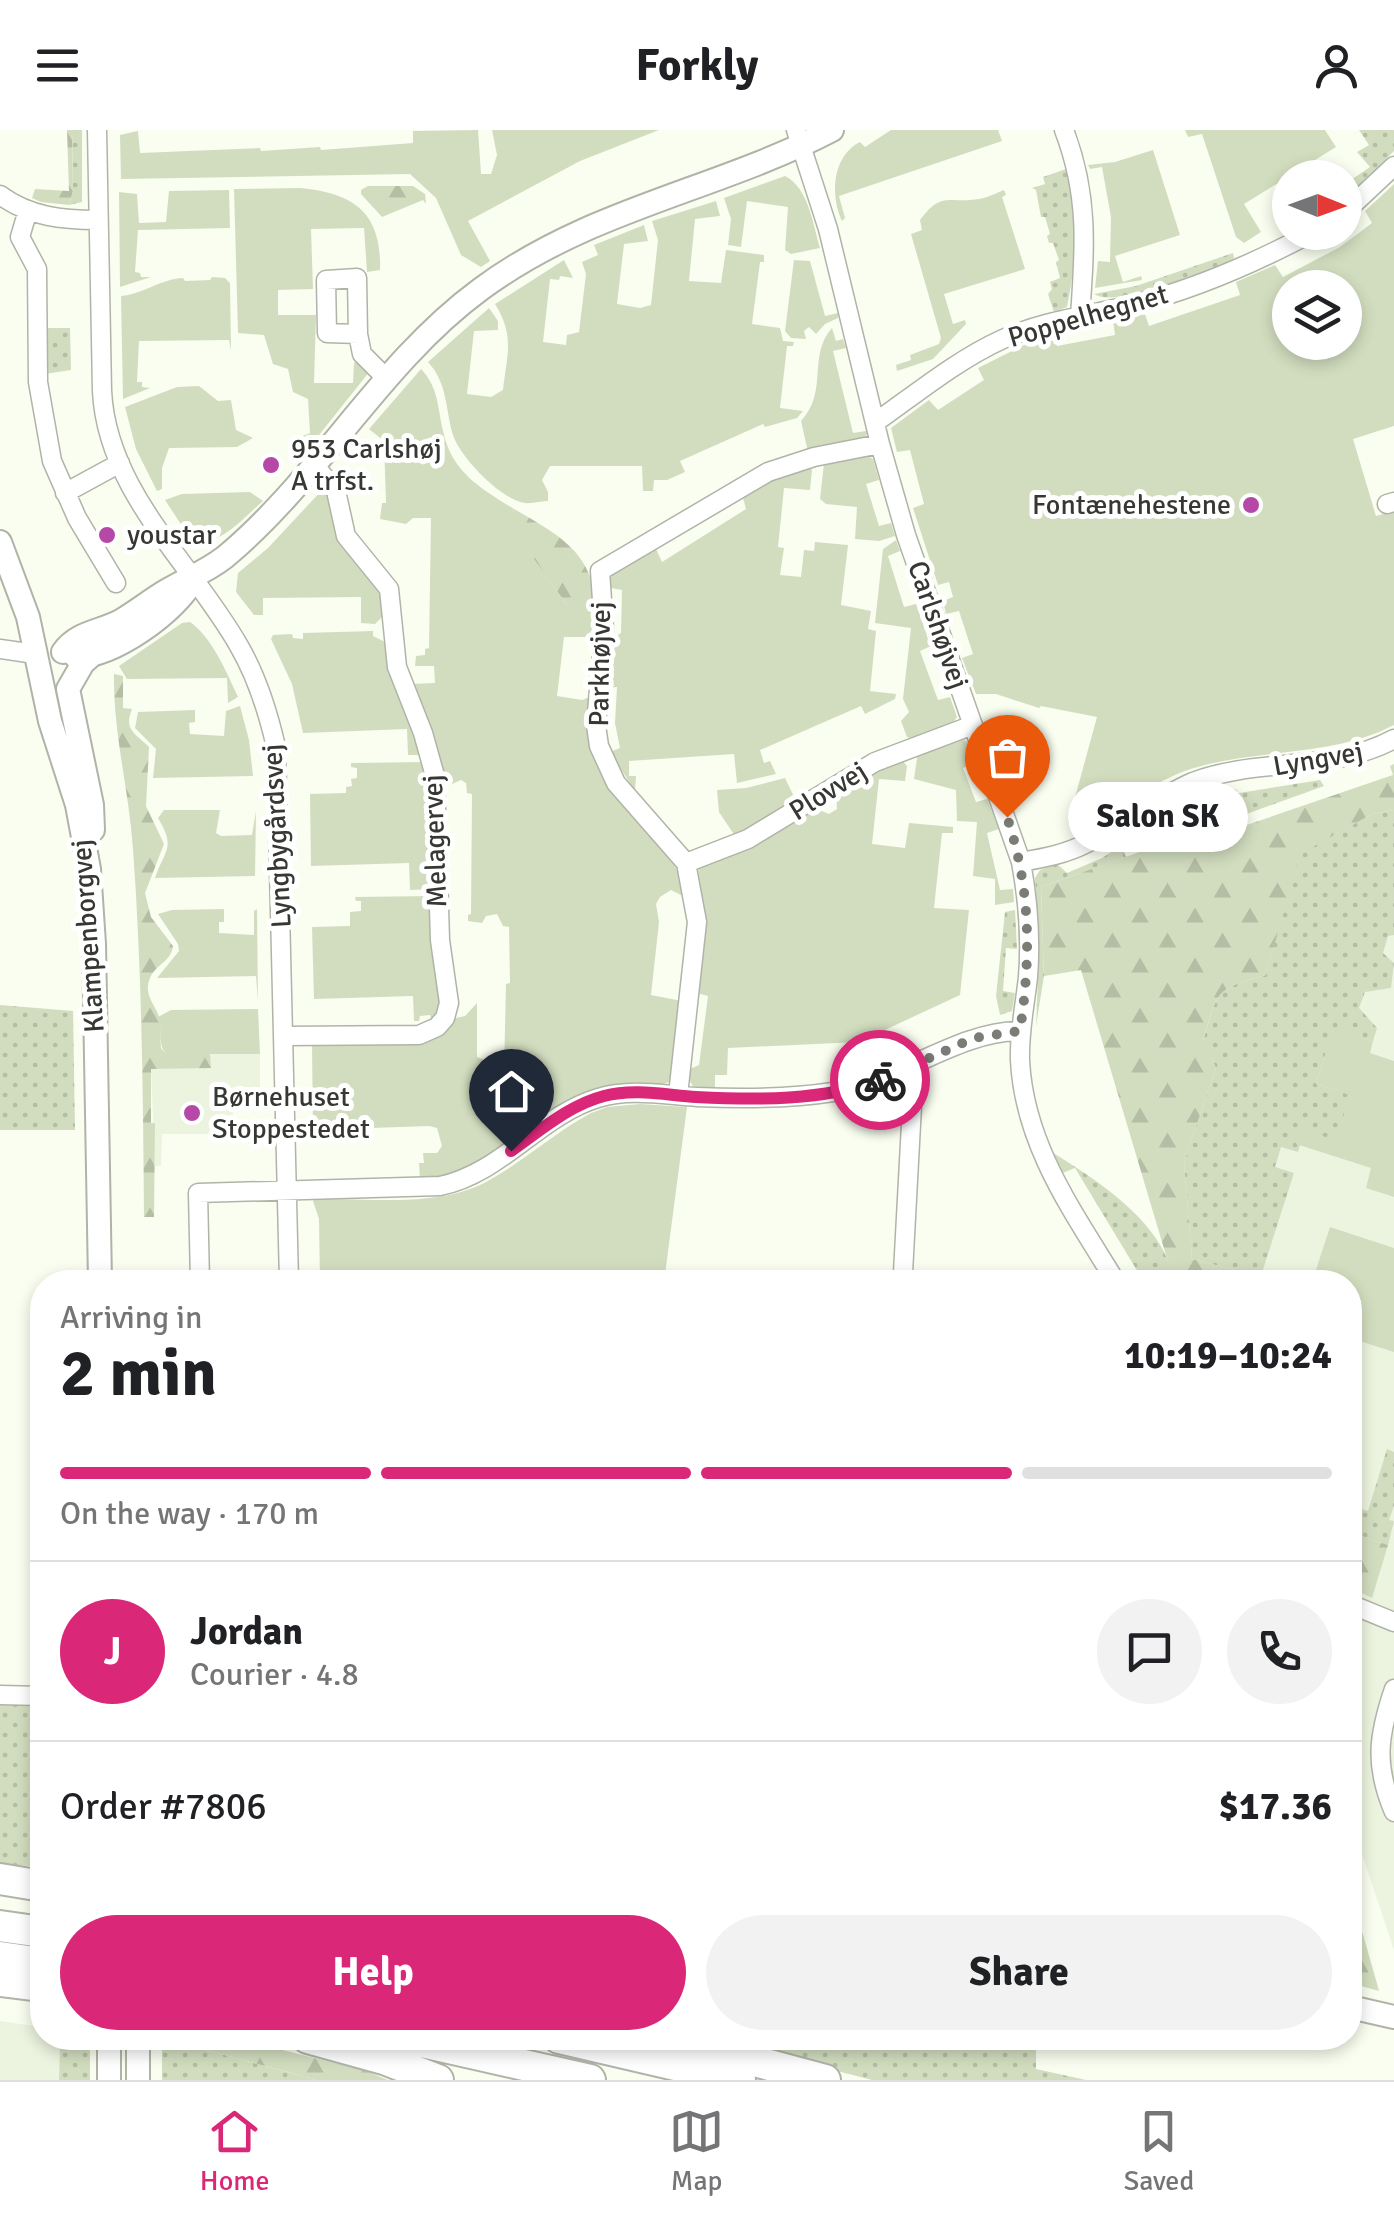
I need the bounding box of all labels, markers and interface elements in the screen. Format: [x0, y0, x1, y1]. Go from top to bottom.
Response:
icon: menu [30, 38, 85, 93]
text: Forkly [636, 38, 758, 93]
icon: person [1309, 38, 1364, 93]
north arrow [1272, 160, 1362, 250]
map controls [1272, 160, 1362, 360]
button: layers [1272, 270, 1362, 360]
street label: Poppelhegnet [1004, 277, 1172, 355]
place label: 953 Carlshøj A trfst. [291, 432, 442, 498]
marker: 953 Carlshøj A trfst. [260, 454, 282, 476]
place label: Fontænehestene [1032, 488, 1231, 522]
marker: Fontænehestene [1240, 494, 1262, 516]
place label: youstar [127, 518, 217, 552]
marker: youstar [96, 524, 118, 546]
street label: Carlshøjvej [900, 556, 976, 694]
street label: Parkhøjvej [582, 601, 618, 727]
pin [965, 715, 1050, 818]
icon: bag [980, 730, 1035, 785]
street label: Lyngvej [1270, 734, 1366, 784]
street label: Lyngbygårdsvej [255, 743, 299, 929]
street label: Plovvej [783, 754, 873, 828]
street label: Melagervej [416, 774, 454, 908]
callout: Salon SK [1067, 782, 1247, 852]
text: Salon SK [1097, 797, 1219, 836]
street label: Klampenborgvej [64, 838, 112, 1034]
courier [830, 1030, 930, 1130]
pin [469, 1049, 554, 1152]
icon: bike [853, 1053, 908, 1108]
icon: home [484, 1064, 539, 1119]
place label: Børnehuset Stoppestedet [212, 1080, 370, 1146]
marker: Børnehuset Stoppestedet [181, 1102, 203, 1124]
text: Arriving in [60, 1298, 202, 1337]
text: 10:19–10:24 [1124, 1332, 1332, 1379]
text: 2 min [60, 1334, 217, 1414]
text: On the way · 170 m [60, 1494, 319, 1533]
button: chat [1097, 1599, 1202, 1704]
button: phone [1227, 1599, 1332, 1704]
text: Jordan [190, 1608, 303, 1655]
text: J [104, 1628, 121, 1675]
text: Courier · 4.8 [190, 1655, 359, 1694]
text: Order #7806 [60, 1783, 267, 1830]
text: $17.36 [1219, 1783, 1332, 1830]
button: Help [60, 1915, 686, 2030]
button: Share [706, 1915, 1332, 2030]
tab: Home [200, 2104, 270, 2198]
tab: Map [669, 2104, 724, 2198]
tab: Saved [1124, 2104, 1194, 2198]

